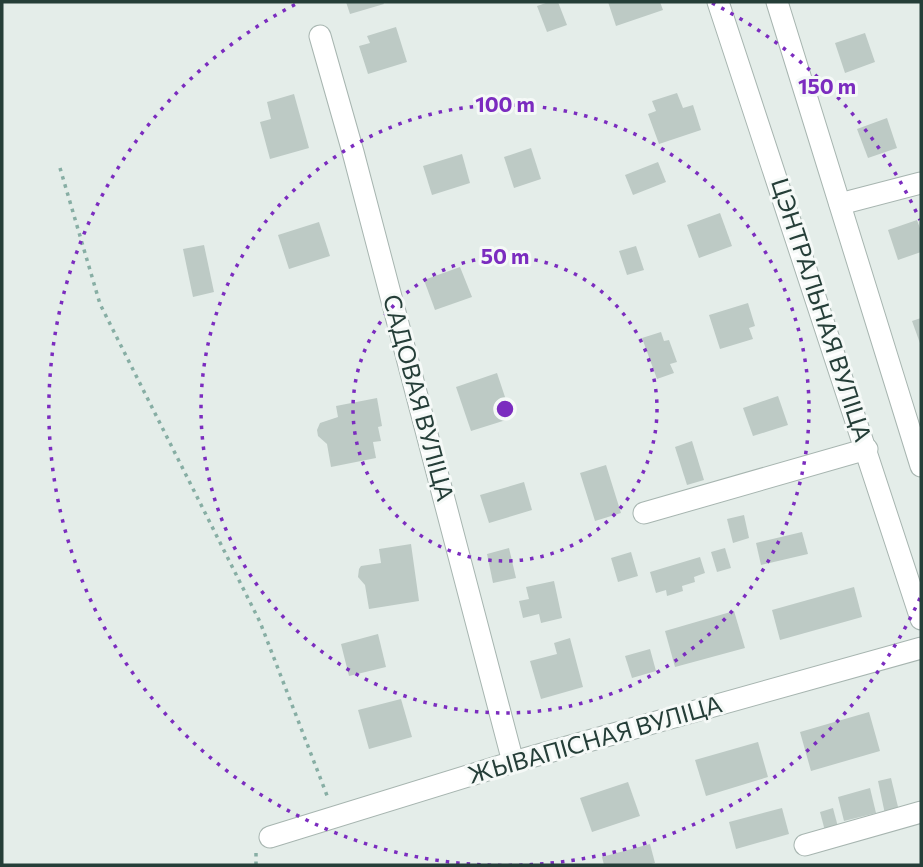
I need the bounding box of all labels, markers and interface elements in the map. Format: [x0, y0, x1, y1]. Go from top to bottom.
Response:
text: 150 m [798, 73, 856, 98]
text: 100 m [475, 91, 535, 116]
street label: ЦЭНТРАЛЬНАЯ ВУЛІЦА [766, 174, 879, 445]
text: 50 m [481, 243, 529, 268]
street label: САДОВАЯ ВУЛІЦА [378, 291, 461, 504]
centre of rings [493, 397, 517, 421]
street label: ЖЫВАПІСНАЯ ВУЛІЦА [464, 688, 725, 789]

